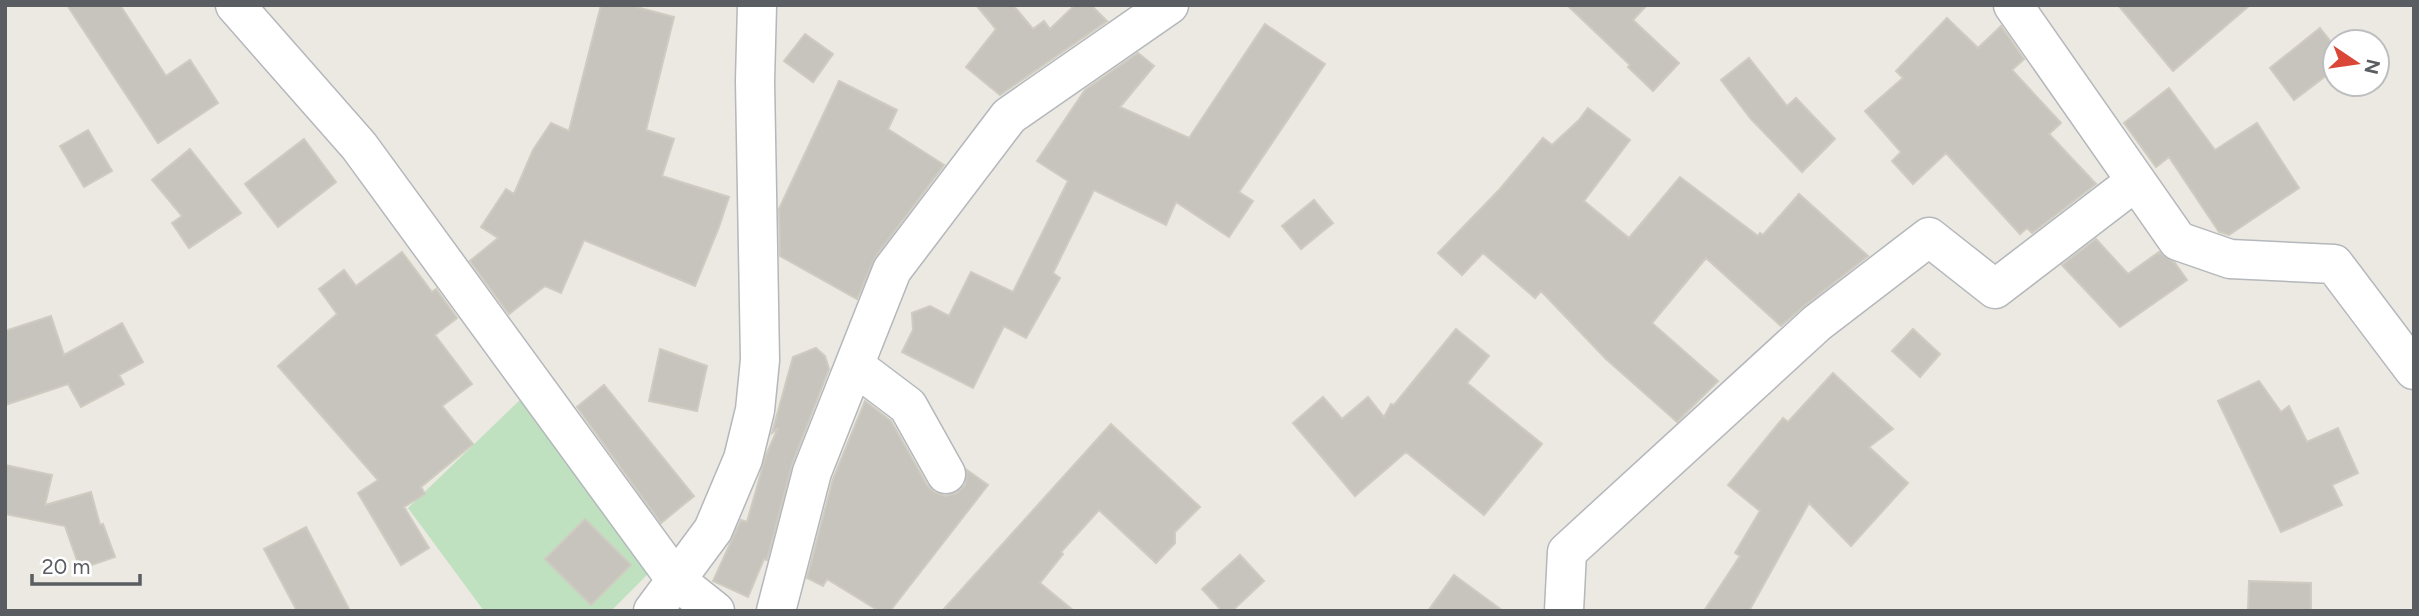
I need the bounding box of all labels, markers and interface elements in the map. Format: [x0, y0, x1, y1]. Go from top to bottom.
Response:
north arrow [2321, 28, 2391, 98]
text: N [2359, 57, 2385, 76]
scale bar [32, 542, 140, 586]
text: 20 m [42, 554, 90, 579]

